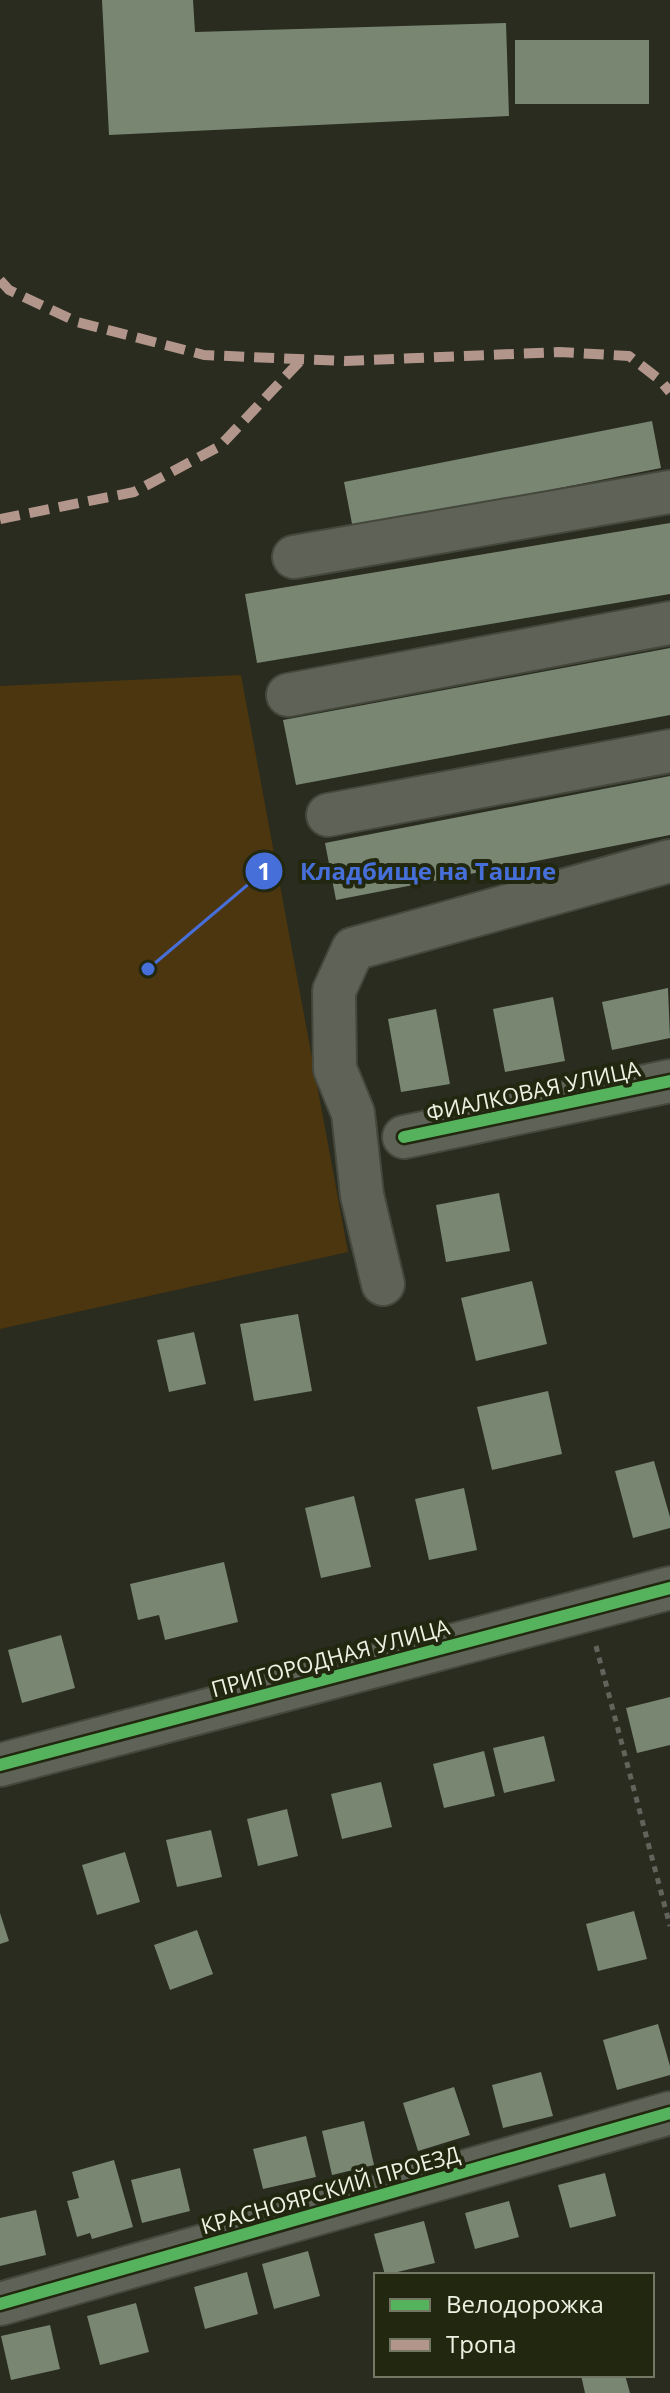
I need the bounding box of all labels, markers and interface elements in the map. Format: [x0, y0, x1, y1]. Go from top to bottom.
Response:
callout: Кладбище на Ташле [244, 847, 572, 895]
text: 1 [257, 854, 271, 887]
text: Кладбище на Ташле [300, 854, 556, 887]
street label: ФИАЛКОВАЯ УЛИЦА [423, 1053, 643, 1127]
street label: ПРИГОРОДНАЯ УЛИЦА [208, 1611, 453, 1703]
street label: КРАСНОЯРСКИЙ ПРОЕЗД [197, 2138, 463, 2240]
legend [374, 2273, 654, 2377]
text: Велодорожка [446, 2287, 604, 2320]
text: Тропа [446, 2327, 517, 2360]

